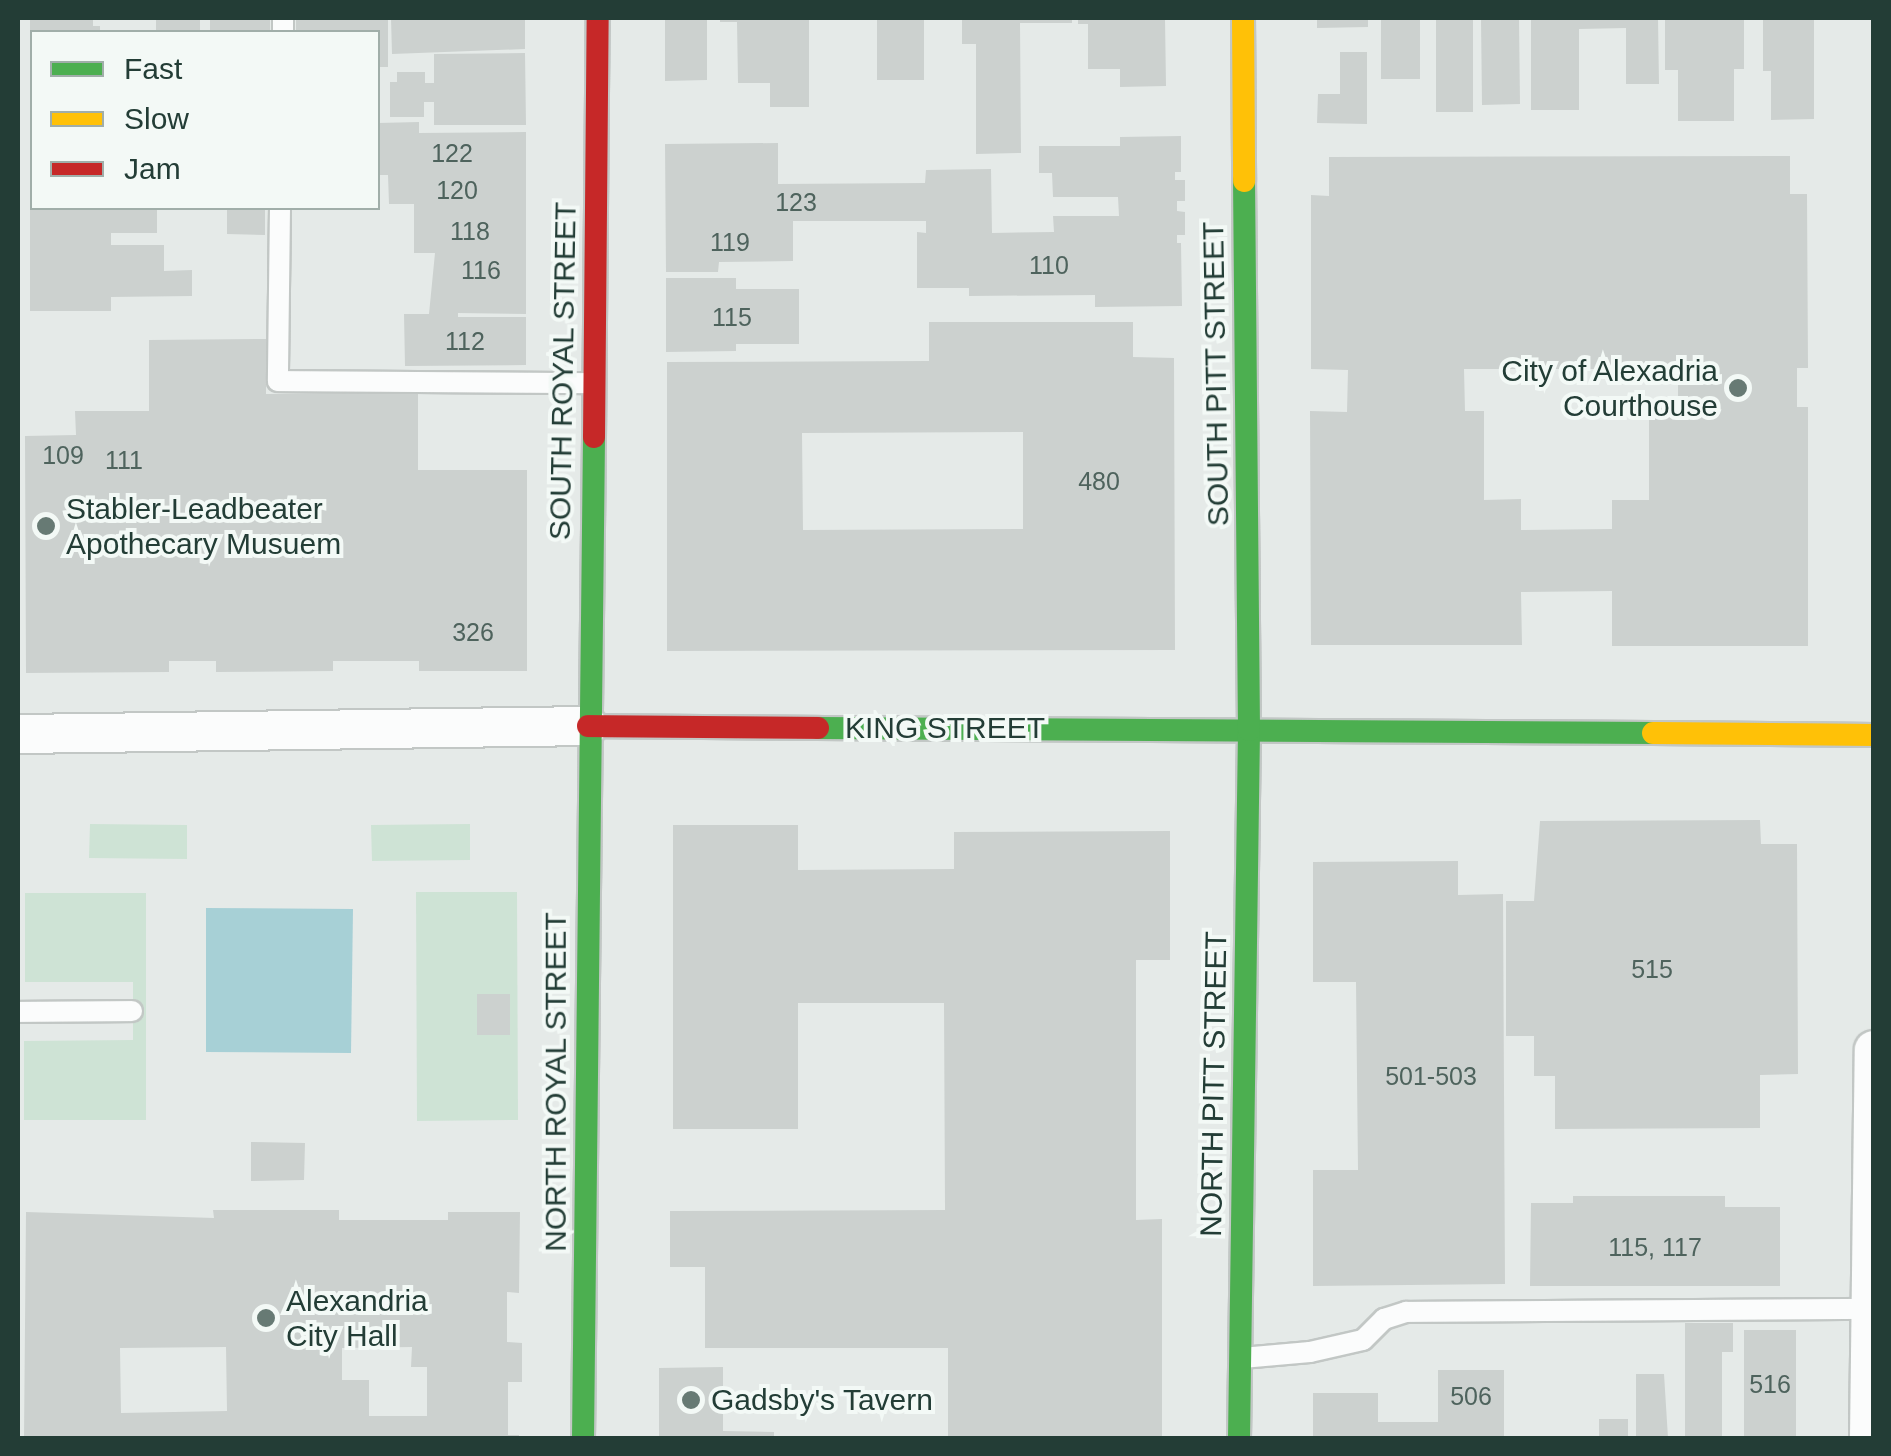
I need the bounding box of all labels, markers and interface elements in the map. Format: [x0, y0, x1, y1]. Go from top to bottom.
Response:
legend [30, 30, 380, 210]
text: Fast [124, 52, 182, 85]
text: Slow [124, 102, 189, 135]
house number: 122 [431, 138, 473, 168]
text: Jam [124, 152, 181, 185]
house number: 120 [436, 175, 478, 205]
house number: 123 [775, 187, 817, 217]
street label: SOUTH ROYAL STREET [542, 201, 584, 541]
house number: 118 [450, 216, 490, 246]
street label: SOUTH PITT STREET [1195, 221, 1237, 527]
house number: 119 [710, 227, 750, 257]
house number: 110 [1029, 250, 1069, 280]
house number: 116 [461, 255, 501, 285]
house number: 115 [712, 302, 752, 332]
house number: 112 [445, 326, 485, 356]
place label: City of Alexadria Courthouse [1500, 353, 1718, 424]
marker: City of Alexadria Courthouse [1727, 377, 1749, 399]
house number: 109 [42, 440, 84, 470]
house number: 111 [105, 445, 143, 475]
house number: 480 [1078, 466, 1120, 496]
place label: Stabler-Leadbeater Apothecary Musuem [66, 491, 341, 562]
marker: Stabler-Leadbeater Apothecary Musuem [35, 515, 57, 537]
house number: 326 [452, 617, 494, 647]
street label: KING STREET [845, 710, 1045, 746]
street label: NORTH ROYAL STREET [538, 912, 574, 1252]
street label: NORTH PITT STREET [1193, 931, 1235, 1237]
house number: 515 [1631, 954, 1673, 984]
house number: 501-503 [1385, 1061, 1477, 1091]
house number: 115, 117 [1608, 1232, 1702, 1262]
place label: Alexandria City Hall [286, 1283, 428, 1354]
marker: Alexandria City Hall [255, 1307, 277, 1329]
house number: 516 [1749, 1369, 1791, 1399]
house number: 506 [1450, 1381, 1492, 1411]
place label: Gadsby's Tavern [711, 1382, 933, 1418]
marker: Gadsby's Tavern [680, 1389, 702, 1411]

